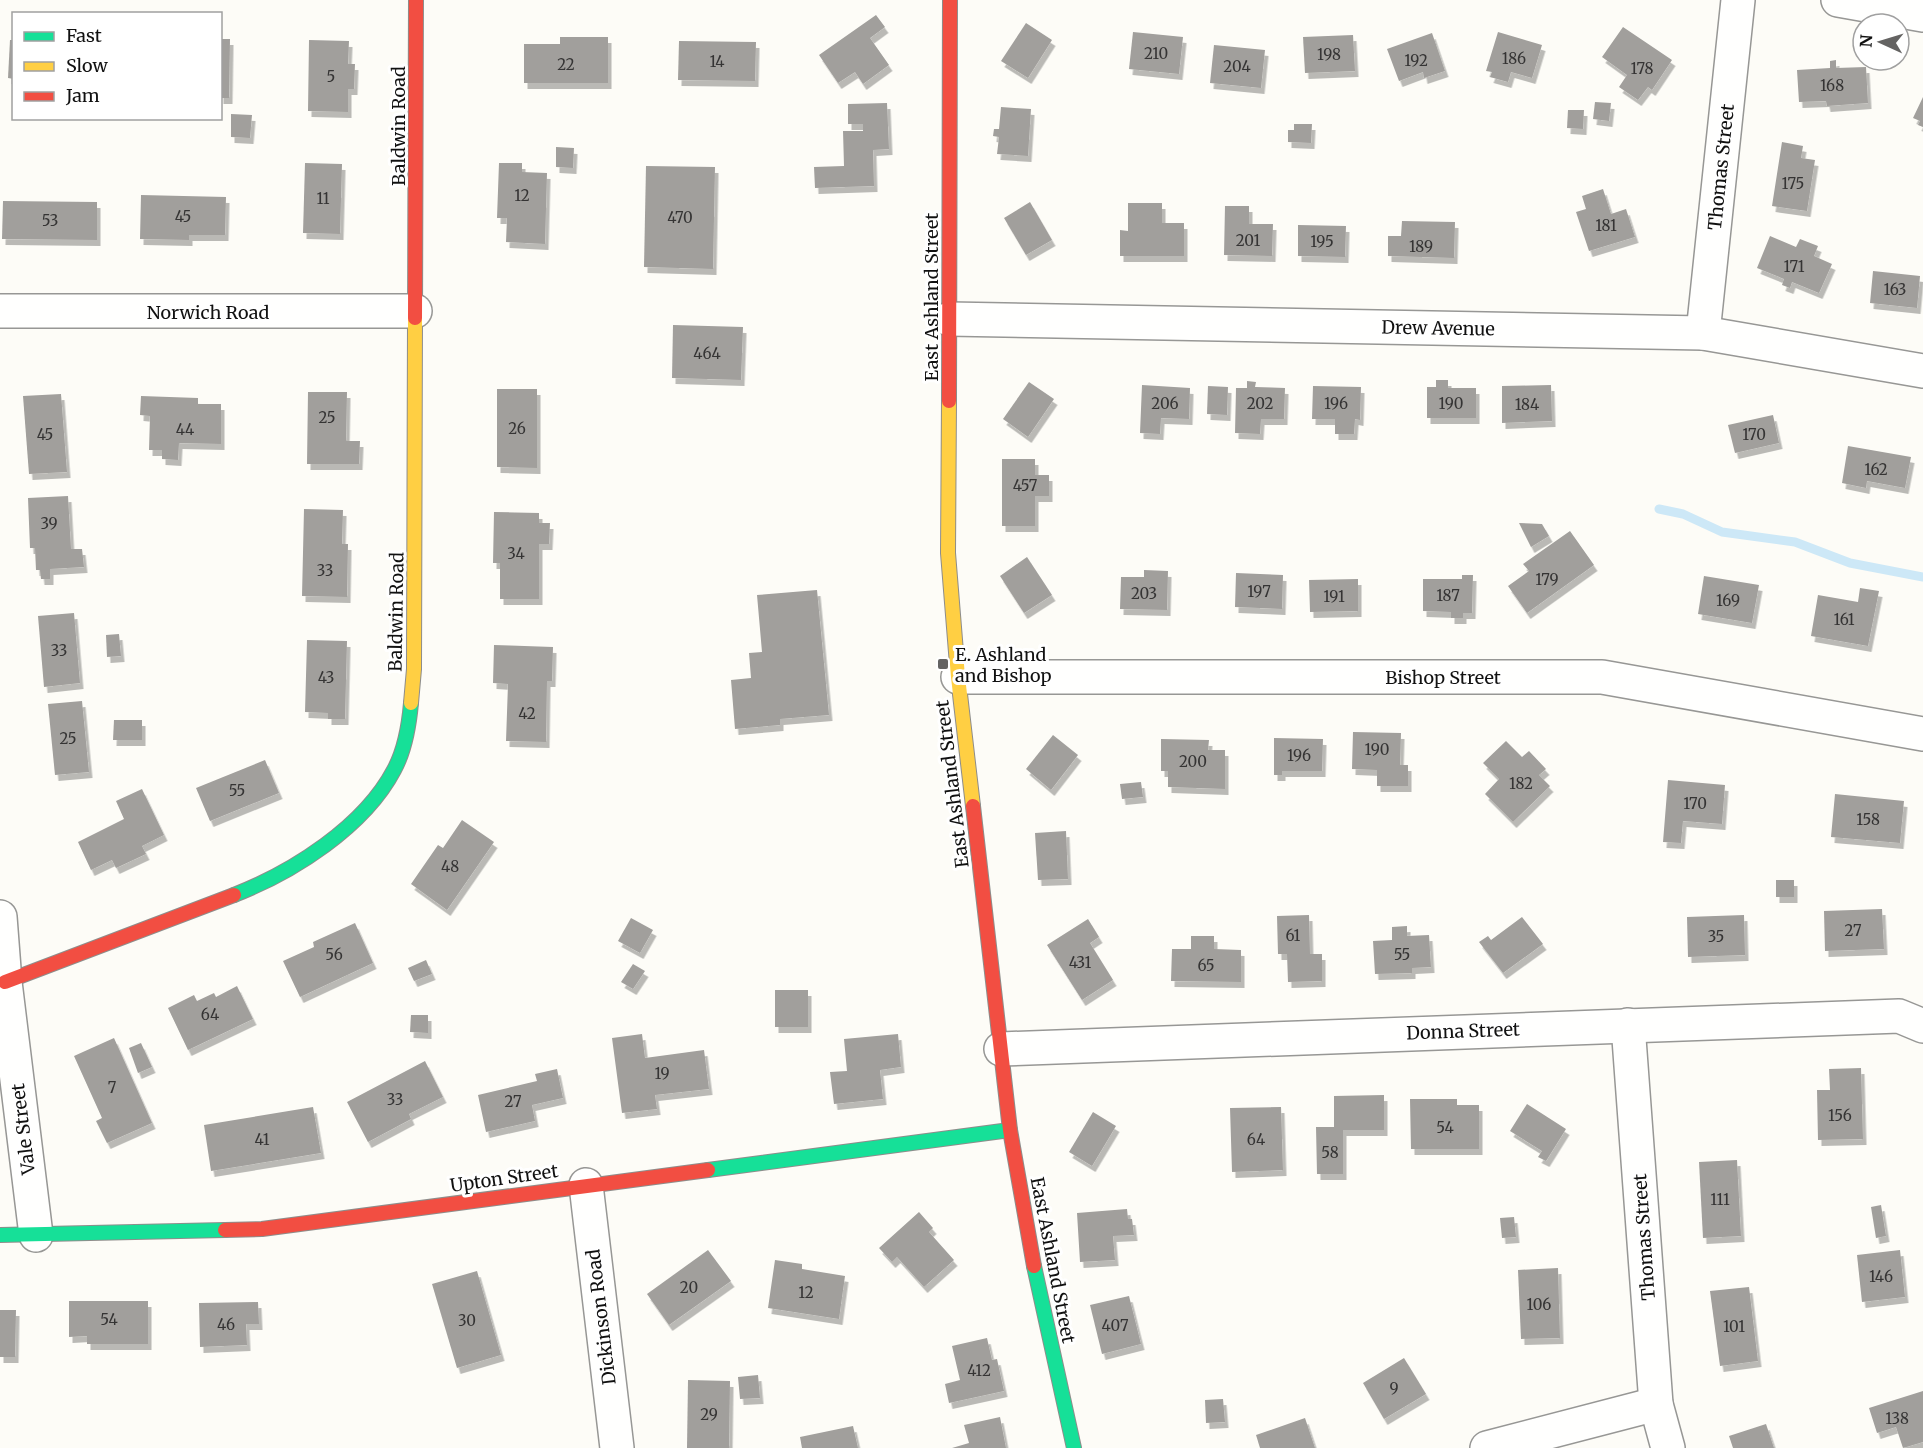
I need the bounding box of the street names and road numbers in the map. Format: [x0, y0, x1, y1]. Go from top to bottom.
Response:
street label: Baldwin Road [387, 66, 410, 186]
street label: Thomas Street [1703, 103, 1739, 231]
street label: East Ashland Street [920, 213, 943, 381]
street label: Norwich Road [147, 301, 269, 324]
street label: Drew Avenue [1381, 316, 1495, 340]
street label: Baldwin Road [383, 552, 409, 672]
street label: Bishop Street [1385, 666, 1501, 689]
street label: East Ashland Street [930, 699, 974, 869]
street label: Donna Street [1406, 1018, 1520, 1044]
street label: Vale Street [6, 1082, 40, 1177]
street label: Upton Street [448, 1159, 560, 1197]
street label: Thomas Street [1628, 1173, 1660, 1301]
street label: East Ashland Street [1026, 1175, 1080, 1345]
street label: Dickinson Road [581, 1248, 621, 1386]

